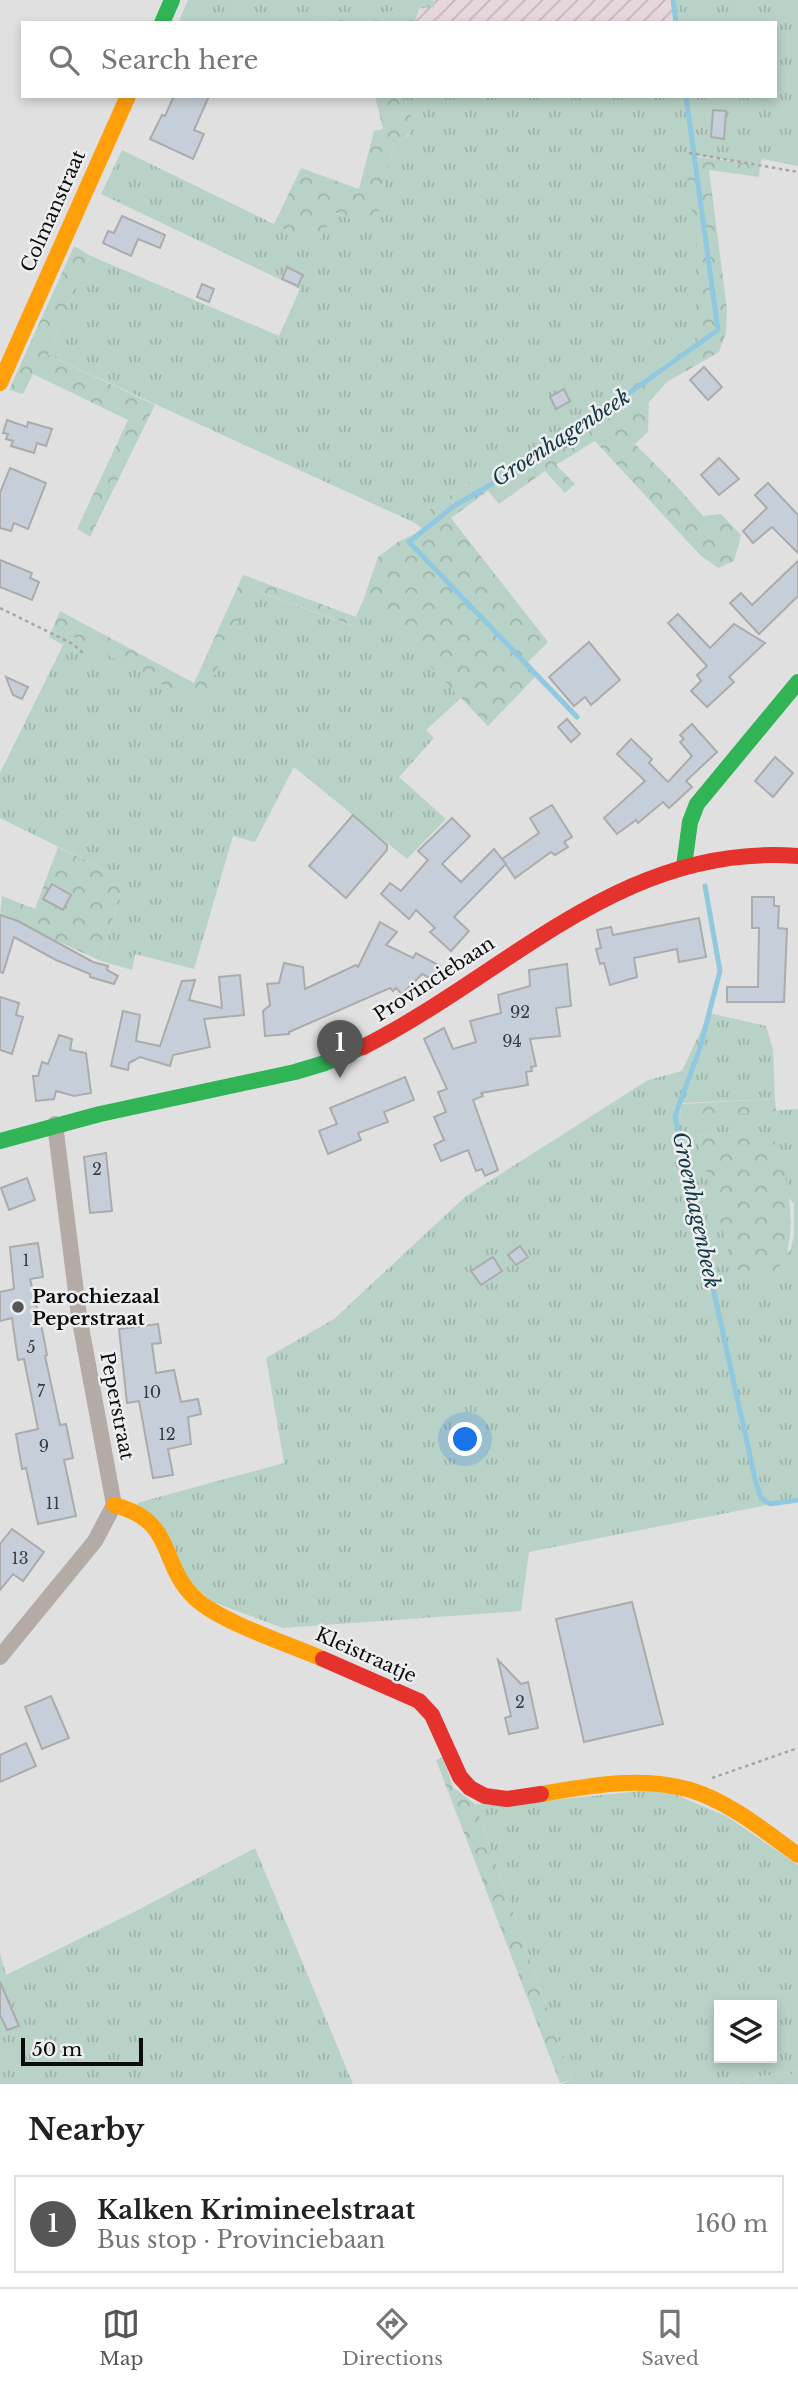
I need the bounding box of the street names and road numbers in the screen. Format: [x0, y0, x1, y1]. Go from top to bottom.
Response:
street label: Colmanstraat [16, 146, 90, 275]
street label: Provinciebaan [369, 931, 499, 1027]
street label: Peperstraat [95, 1350, 139, 1463]
street label: Kleistraatje [312, 1623, 420, 1687]

